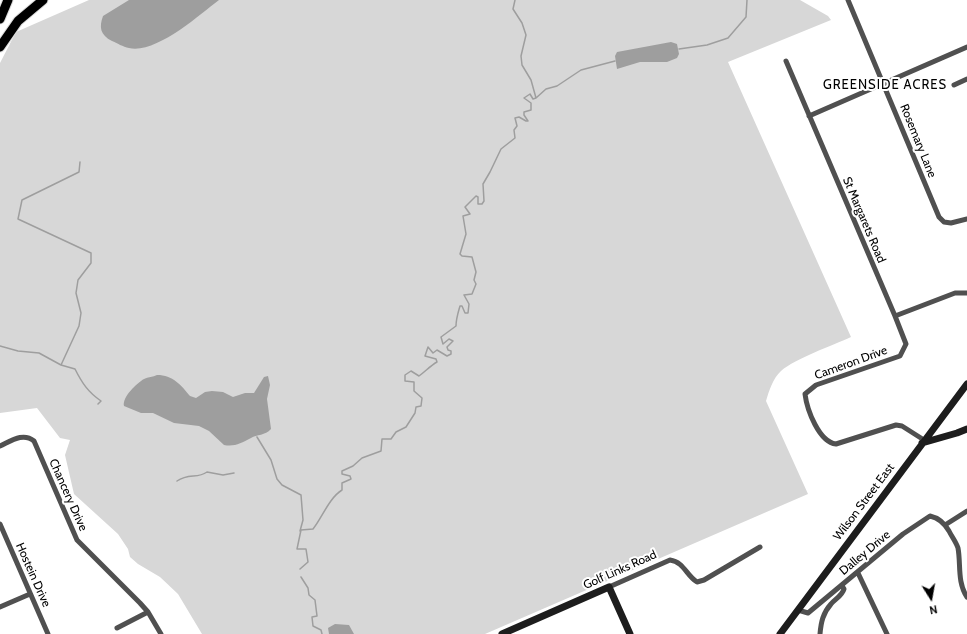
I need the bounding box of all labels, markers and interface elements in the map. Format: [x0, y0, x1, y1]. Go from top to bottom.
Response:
district label: GREENSIDE ACRES [823, 77, 947, 93]
street label: Rosemary Lane [897, 102, 939, 180]
street label: St Margarets Road [839, 175, 889, 265]
street label: Cameron Drive [813, 343, 889, 383]
street label: Chancery Drive [46, 457, 90, 533]
street label: Wilson Street East [830, 461, 898, 543]
street label: Dalley Drive [837, 528, 893, 578]
street label: Hostein Drive [12, 541, 54, 609]
street label: Golf Links Road [581, 547, 659, 593]
north arrow [911, 578, 951, 618]
text: N [928, 602, 938, 617]

